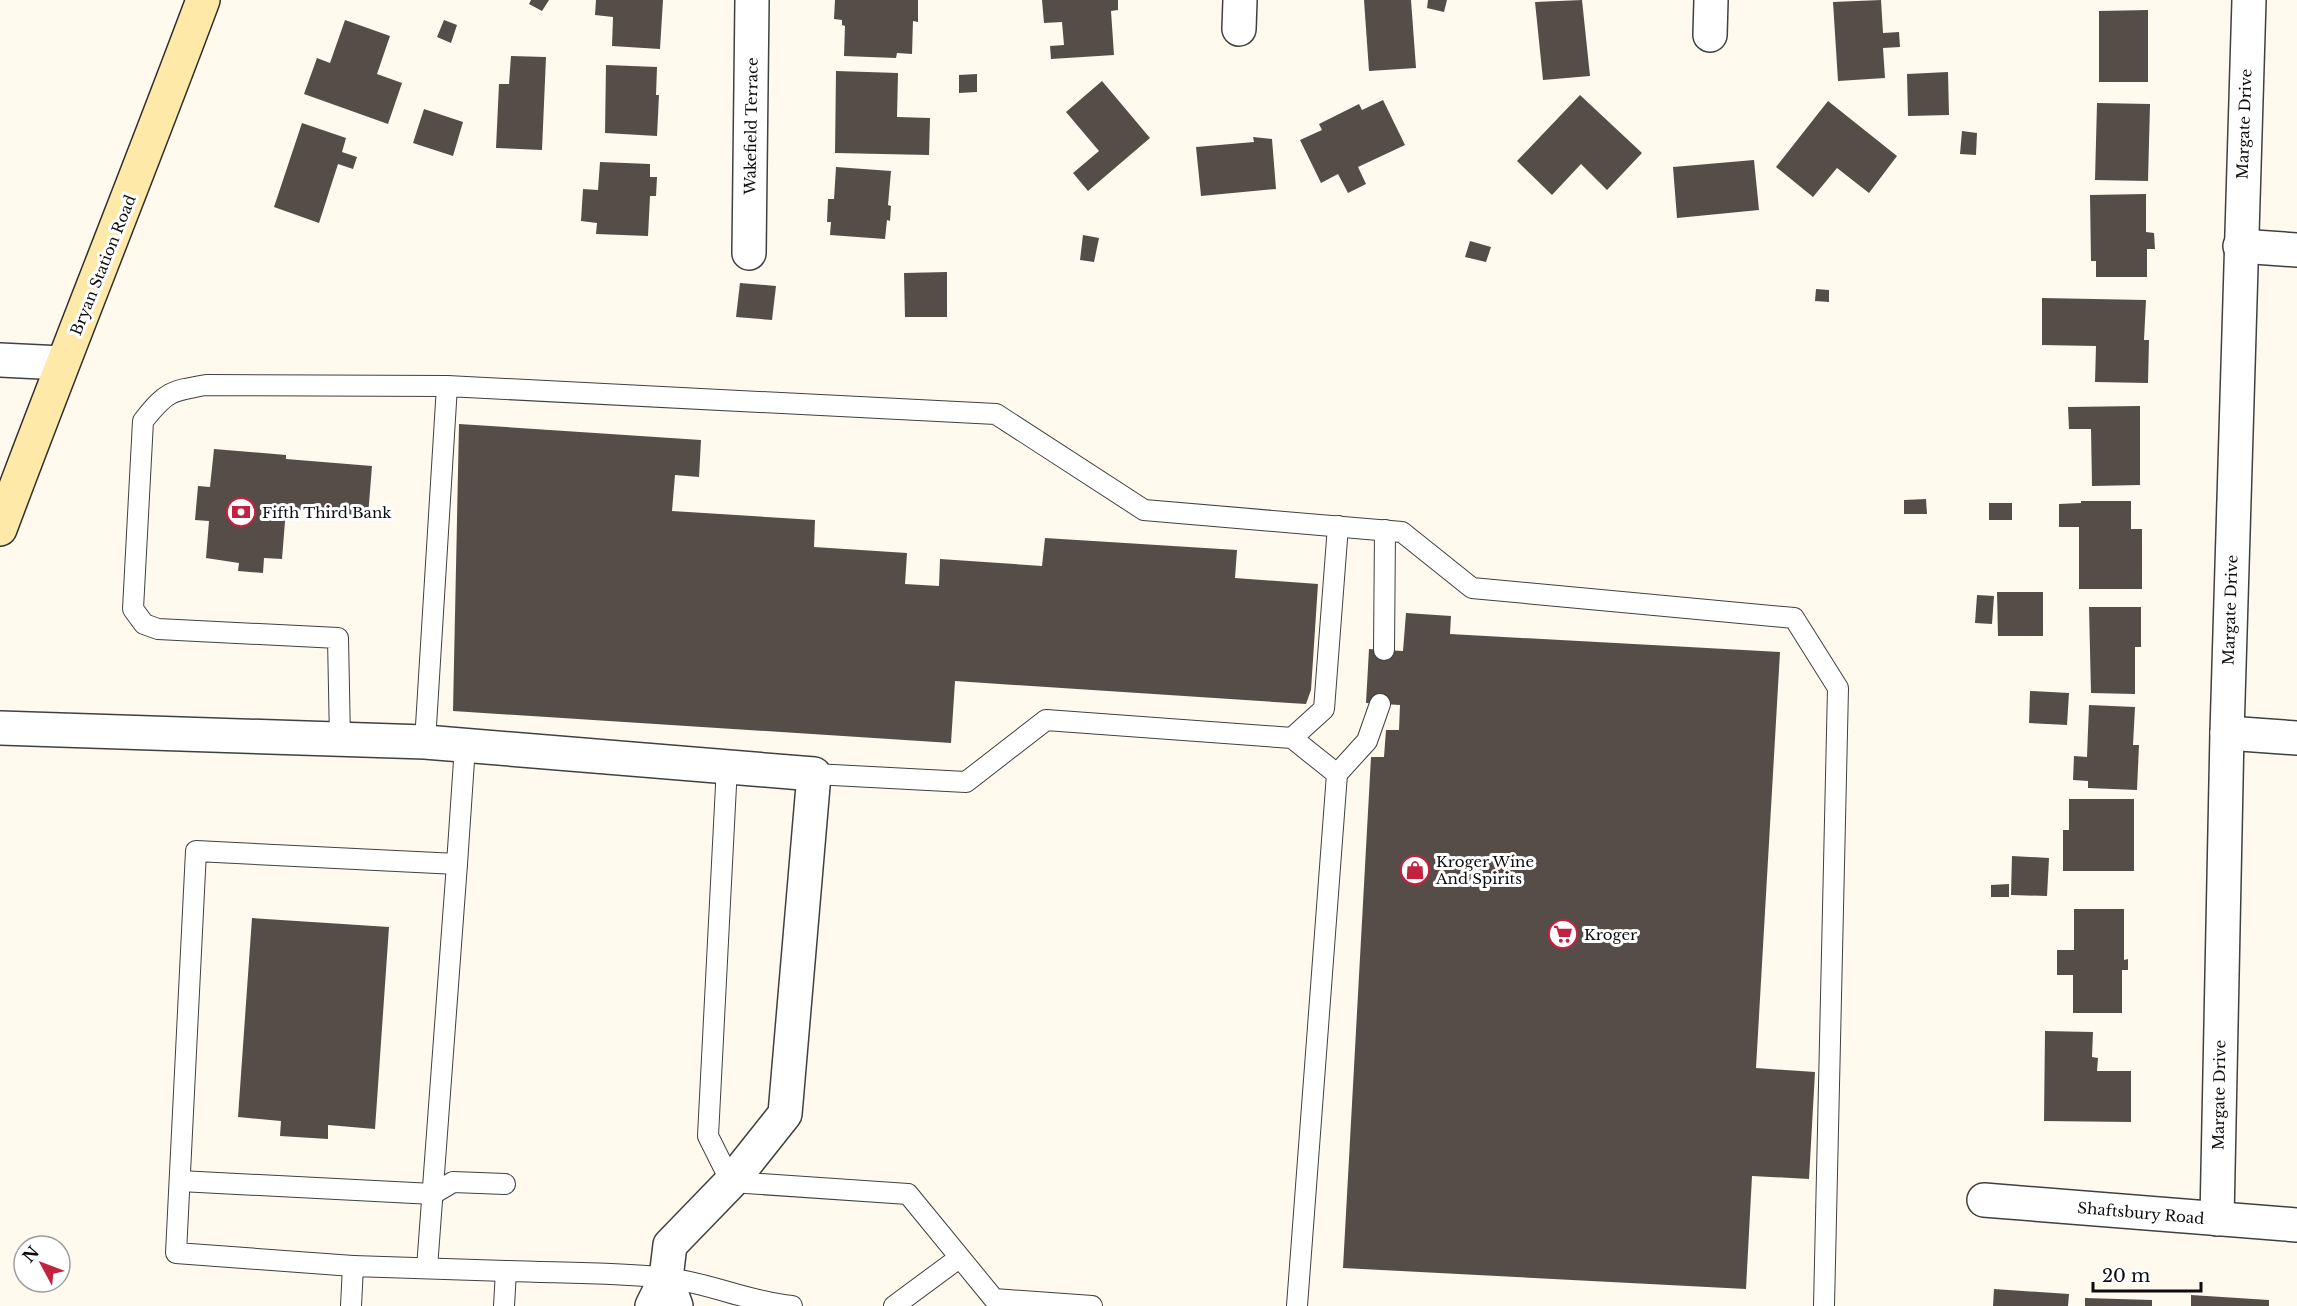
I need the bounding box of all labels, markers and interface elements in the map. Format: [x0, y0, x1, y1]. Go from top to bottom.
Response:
street label: Wakefield Terrace [740, 57, 762, 196]
street label: Margate Drive [2233, 68, 2255, 180]
street label: Bryan Station Road [66, 192, 140, 338]
bank icon: Fifth Third Bank [225, 496, 257, 528]
place label: Fifth Third Bank [262, 503, 392, 522]
street label: Margate Drive [2219, 554, 2241, 666]
place label: Kroger Wine And Spirits [1435, 852, 1534, 888]
shop icon: Kroger Wine And Spirits [1399, 854, 1431, 886]
supermarket icon: Kroger [1547, 918, 1579, 950]
place label: Kroger [1584, 925, 1638, 944]
street label: Margate Drive [2209, 1040, 2229, 1150]
street label: Shaftsbury Road [2077, 1198, 2205, 1228]
north arrow [12, 1234, 72, 1294]
text: N [18, 1242, 43, 1266]
scale bar [2093, 1255, 2201, 1293]
text: 20 m [2102, 1265, 2150, 1287]

